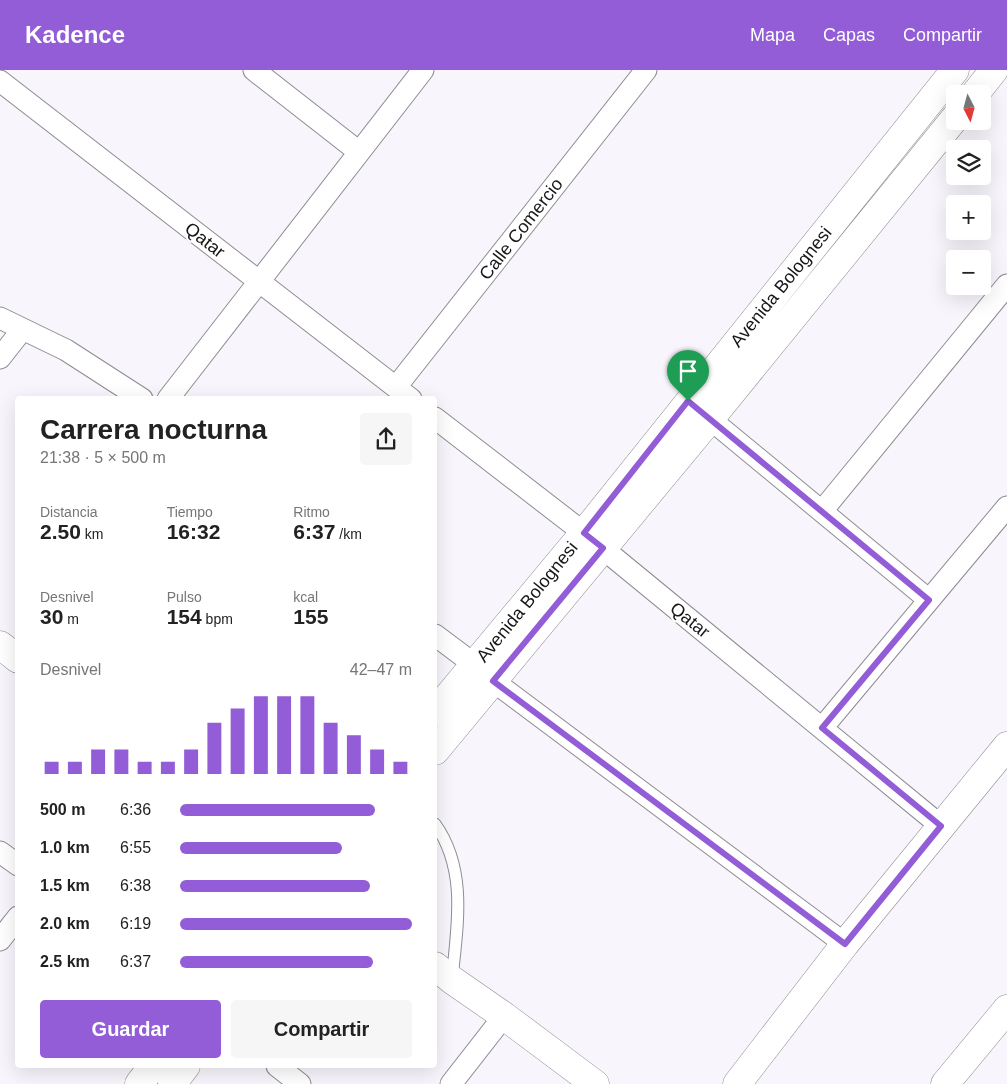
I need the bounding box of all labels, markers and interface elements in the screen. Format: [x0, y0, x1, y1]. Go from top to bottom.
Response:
text: Kadence [25, 21, 125, 48]
text: Mapa [750, 25, 795, 45]
text: Capas [823, 25, 875, 45]
text: Compartir [903, 25, 982, 45]
north arrow [946, 85, 991, 130]
map controls [946, 85, 991, 295]
button: layers [946, 140, 991, 185]
street label: Calle Comercio [475, 174, 567, 284]
button: + [946, 195, 991, 240]
street label: Qatar [181, 218, 229, 262]
street label: Avenida Bolognesi [726, 223, 836, 351]
button: − [946, 250, 991, 295]
pin [667, 350, 709, 401]
icon: arrive [674, 357, 702, 385]
button: share [360, 413, 412, 465]
text: Carrera nocturna [40, 414, 267, 445]
text: 21:38 · 5 × 500 m [40, 449, 166, 466]
text: Distancia [40, 504, 98, 520]
text: Tiempo [167, 504, 213, 520]
text: Ritmo [293, 504, 330, 520]
text: 2.50 [40, 520, 81, 543]
text: 16:32 [167, 520, 220, 543]
text: 6:37 [293, 520, 335, 543]
text: km [81, 526, 103, 542]
text: /km [335, 526, 362, 542]
street label: Avenida Bolognesi [472, 538, 582, 666]
text: Desnivel [40, 589, 94, 605]
text: Pulso [167, 589, 202, 605]
text: kcal [293, 589, 318, 605]
street label: Qatar [666, 598, 714, 642]
text: 30 [40, 605, 63, 628]
text: 154 [167, 605, 202, 628]
text: 155 [293, 605, 328, 628]
text: m [63, 611, 79, 627]
text: bpm [202, 611, 233, 627]
text: Desnivel [40, 661, 101, 678]
text: 42–47 m [350, 661, 412, 678]
text: 500 m [40, 801, 85, 818]
text: 6:36 [120, 801, 151, 818]
text: 1.0 km [40, 839, 90, 856]
text: 6:55 [120, 839, 151, 856]
text: 1.5 km [40, 877, 90, 894]
text: 6:38 [120, 877, 151, 894]
text: 2.0 km [40, 915, 90, 932]
text: 6:19 [120, 915, 151, 932]
text: 2.5 km [40, 953, 90, 970]
text: 6:37 [120, 953, 151, 970]
button: Guardar [40, 1000, 221, 1058]
button: Compartir [231, 1000, 412, 1058]

